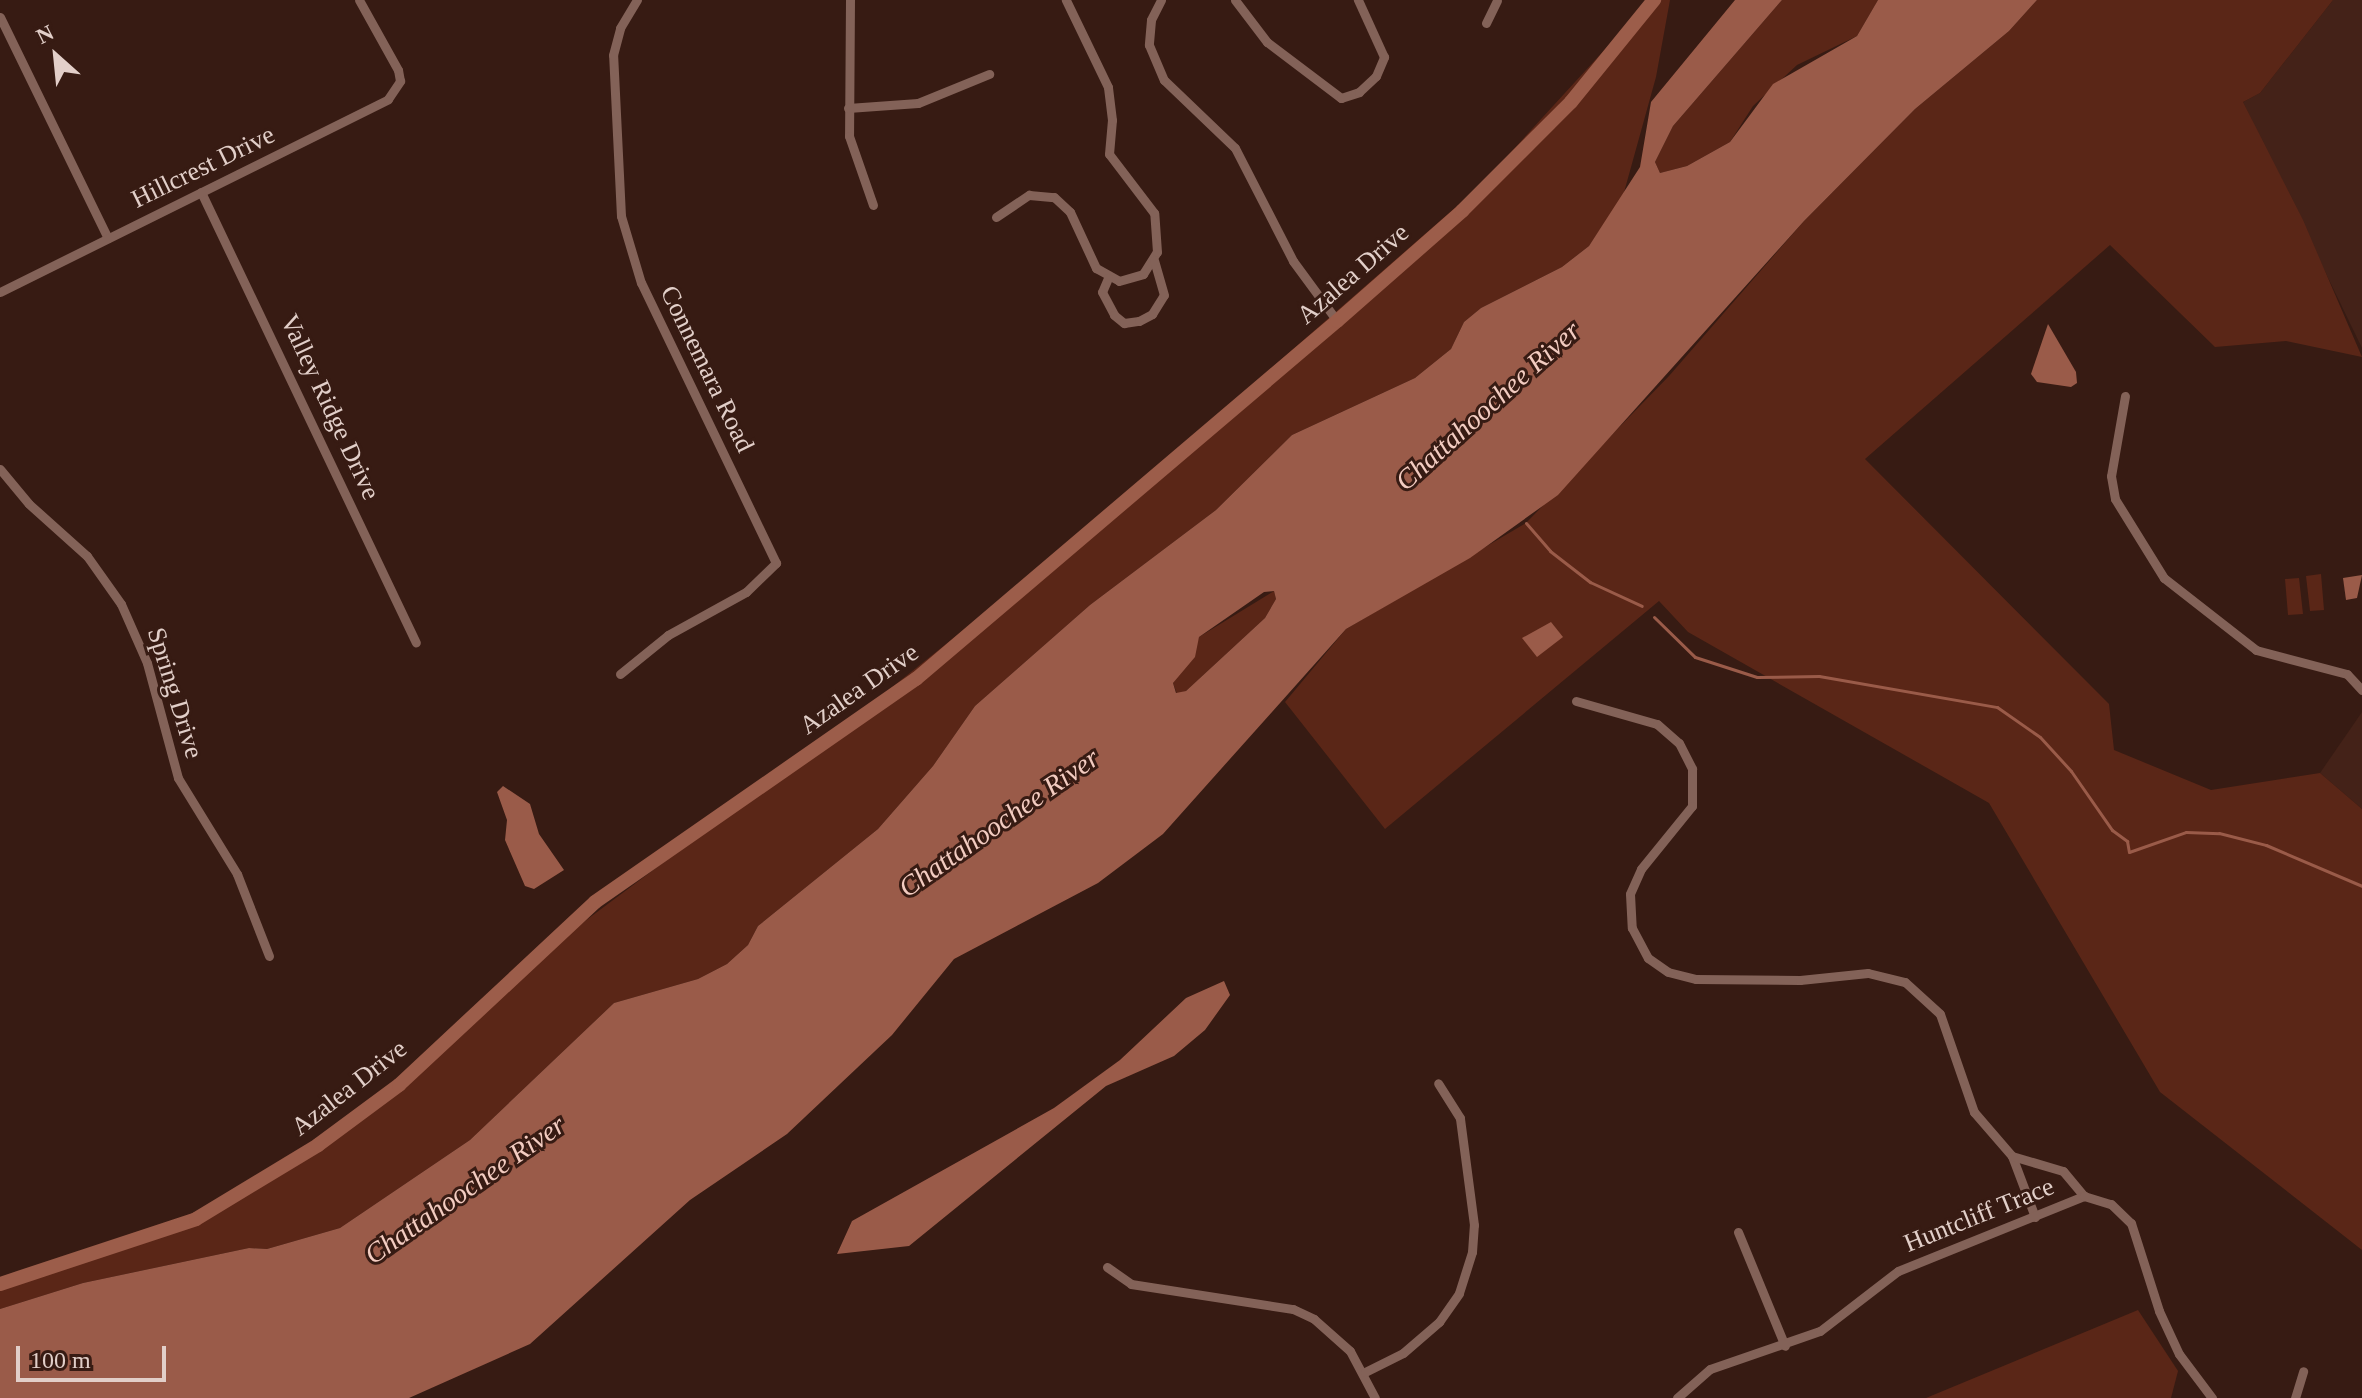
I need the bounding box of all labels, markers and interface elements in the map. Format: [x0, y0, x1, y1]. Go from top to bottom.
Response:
north arrow [16, 16, 96, 96]
text: N [32, 19, 58, 49]
street label: Hillcrest Drive [126, 119, 280, 215]
street label: Azalea Drive [1291, 217, 1415, 331]
street label: Connemara Road [653, 281, 761, 457]
street label: Valley Ridge Drive [273, 309, 387, 505]
water label: Chattahoochee River [1389, 314, 1587, 498]
street label: Spring Drive [140, 624, 210, 762]
street label: Azalea Drive [794, 637, 924, 741]
water label: Chattahoochee River [892, 741, 1106, 905]
street label: Azalea Drive [285, 1033, 413, 1143]
water label: Chattahoochee River [358, 1108, 572, 1272]
street label: Huntcliff Trace [1899, 1171, 2059, 1259]
scale bar [20, 1330, 170, 1380]
text: 100 m [30, 1347, 91, 1373]

